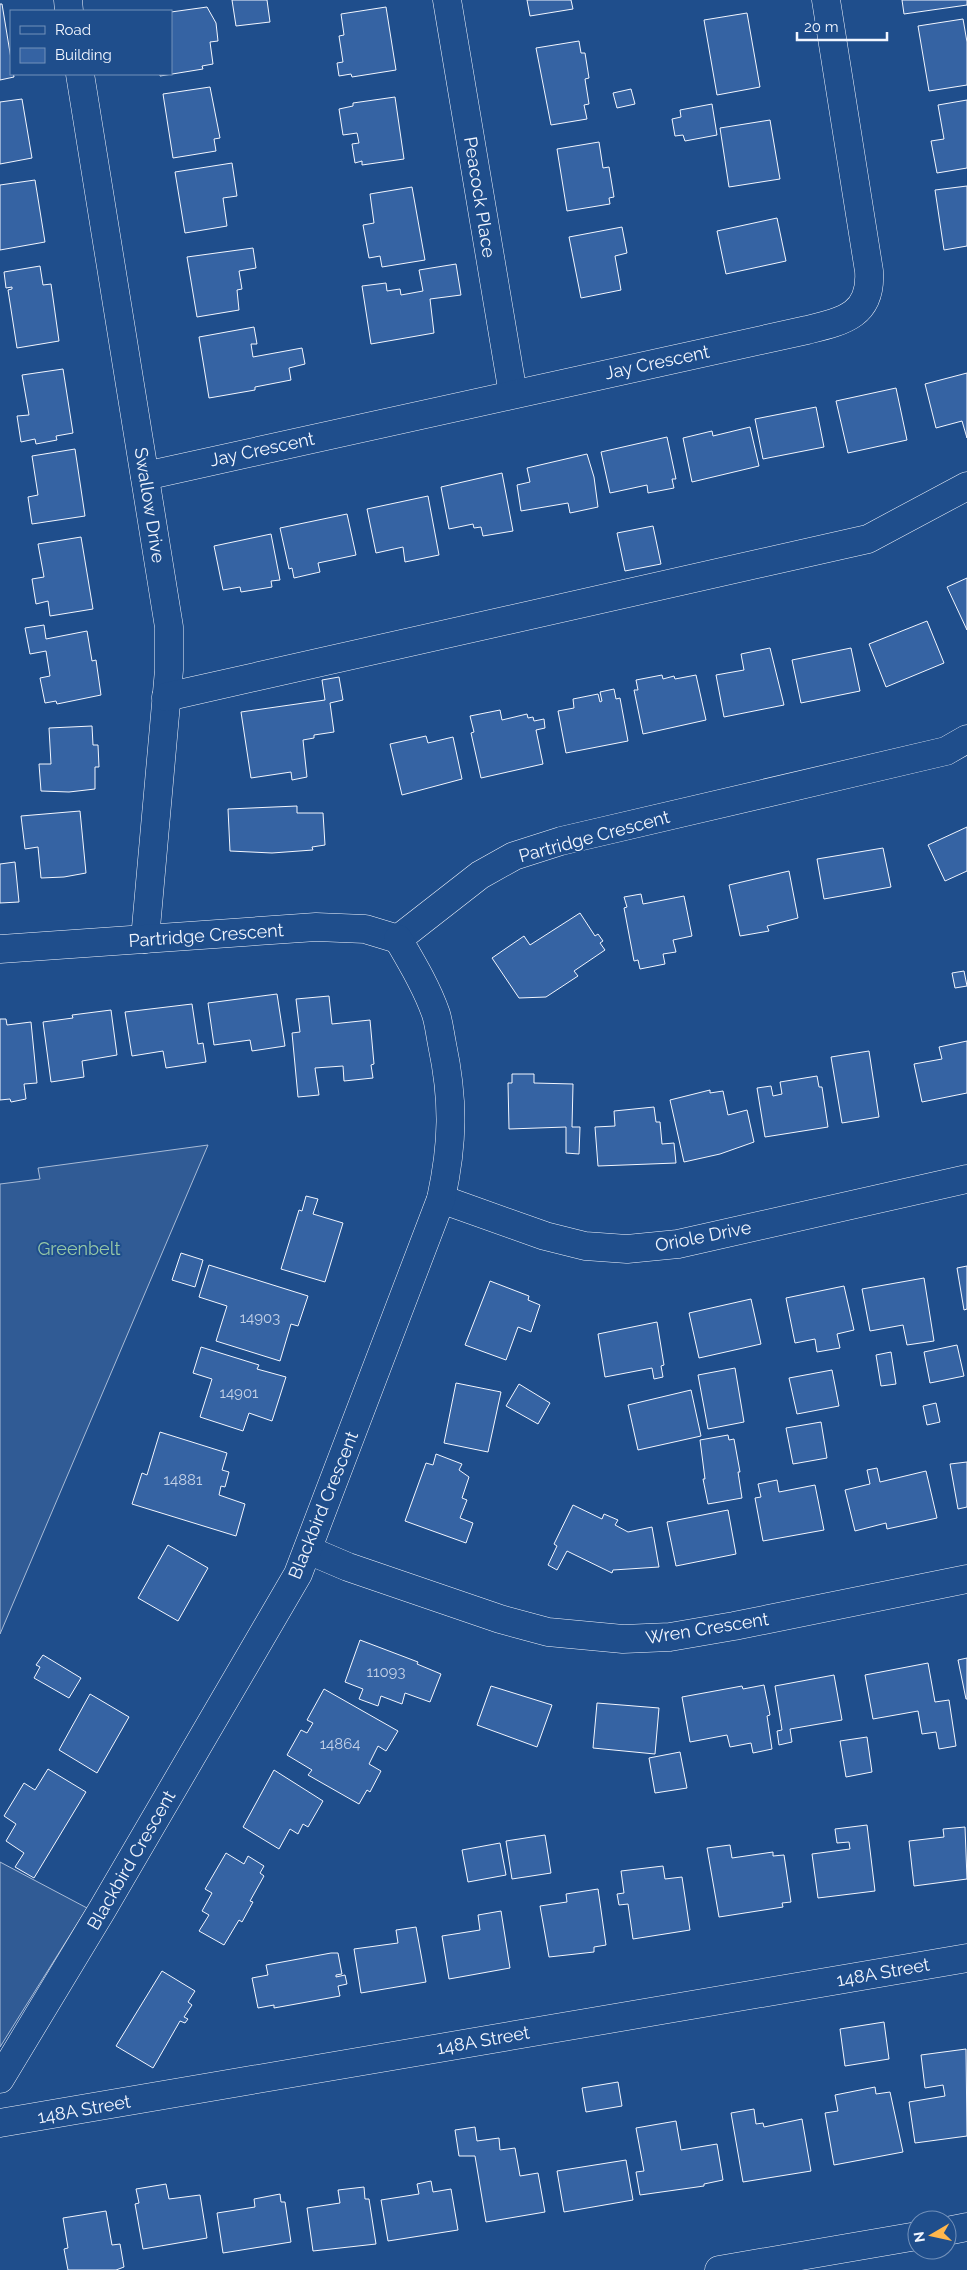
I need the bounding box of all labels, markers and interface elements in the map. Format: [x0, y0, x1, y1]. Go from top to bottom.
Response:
legend [10, 10, 172, 75]
scale bar [797, 10, 887, 42]
text: 20 m [804, 18, 839, 36]
text: Road [55, 21, 91, 39]
text: Building [55, 46, 112, 64]
street label: Peacock Place [460, 135, 500, 259]
street label: Jay Crescent [603, 341, 711, 383]
street label: Jay Crescent [208, 428, 316, 470]
street label: Swallow Drive [131, 446, 170, 565]
street label: Partridge Crescent [516, 806, 672, 866]
street label: Partridge Crescent [128, 919, 284, 951]
street label: Oriole Drive [653, 1216, 753, 1256]
park label: Greenbelt [37, 1238, 121, 1259]
house number: 14903 [240, 1309, 280, 1327]
house number: 14901 [219, 1384, 259, 1402]
street label: Blackbird Crescent [284, 1428, 362, 1582]
house number: 14881 [164, 1471, 203, 1489]
street label: Wren Crescent [644, 1608, 770, 1648]
house number: 11093 [367, 1663, 405, 1681]
house number: 14864 [320, 1735, 360, 1753]
street label: Blackbird Crescent [83, 1787, 179, 1933]
street label: 148A Street [835, 1953, 931, 1991]
street label: 148A Street [435, 2021, 531, 2059]
street label: 148A Street [36, 2090, 132, 2128]
north arrow [907, 2210, 957, 2260]
text: N [910, 2231, 928, 2244]

